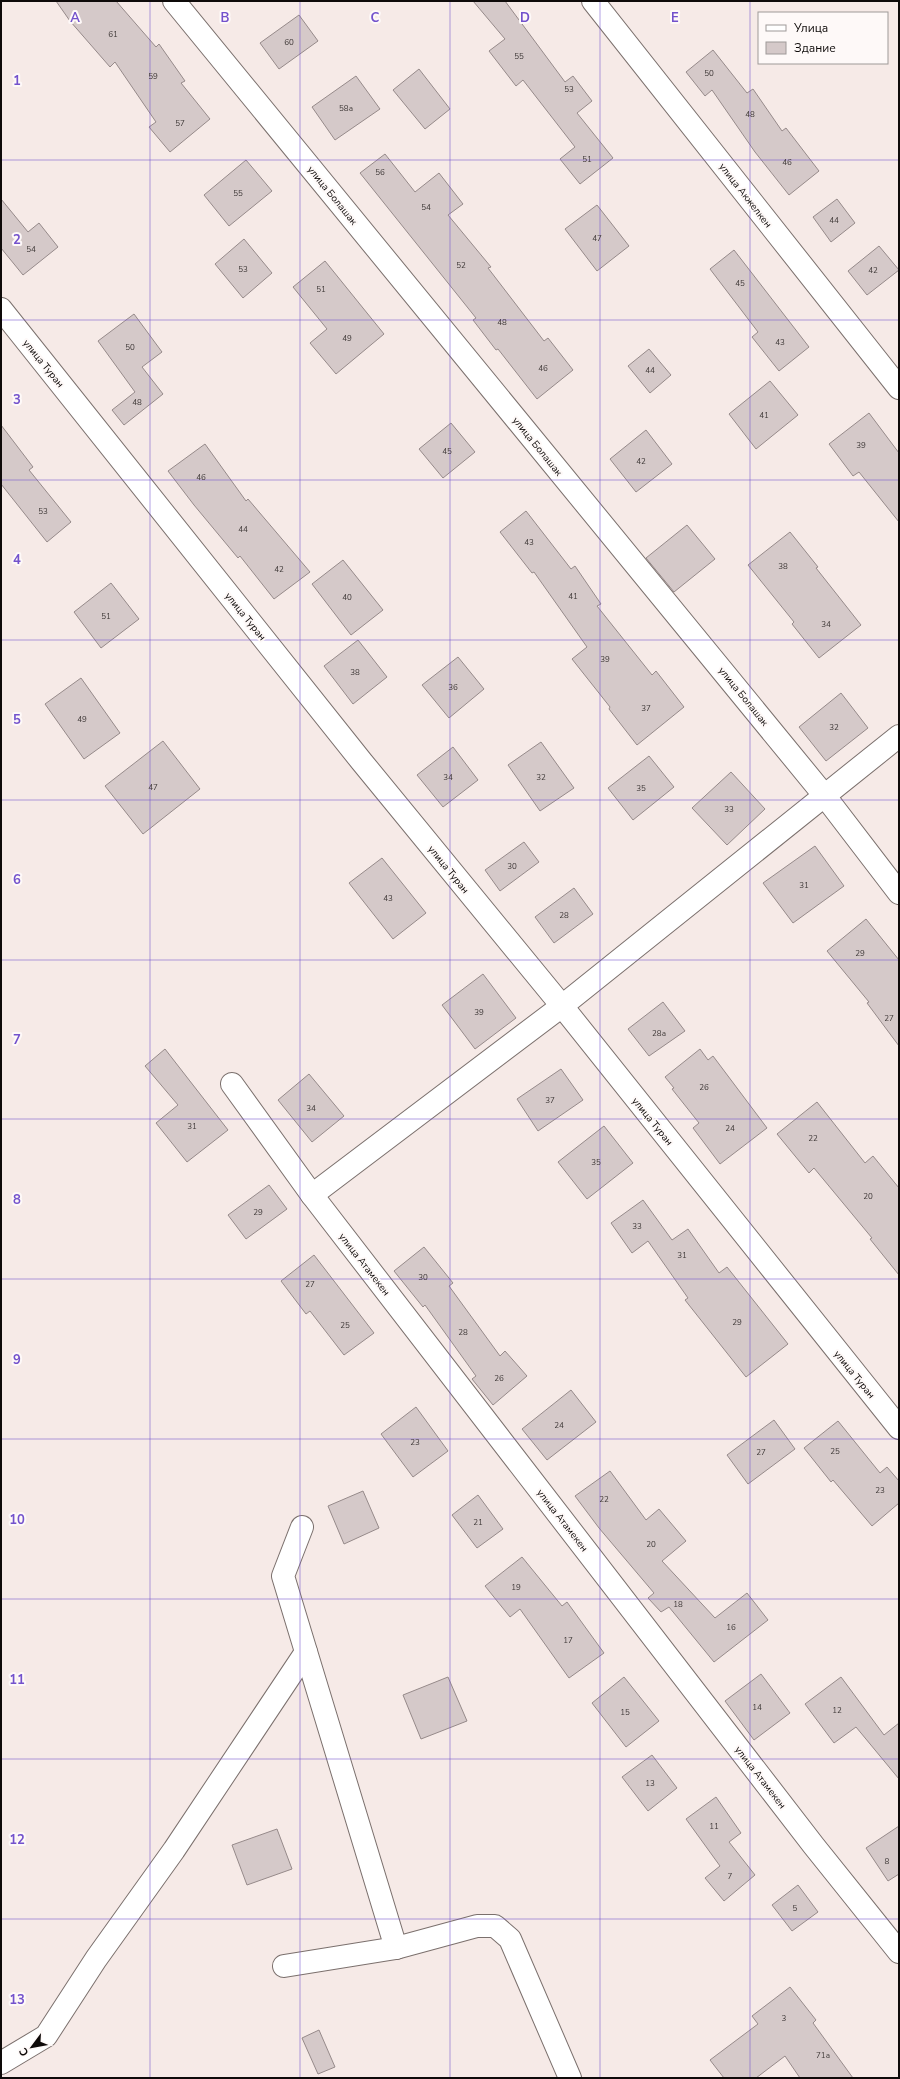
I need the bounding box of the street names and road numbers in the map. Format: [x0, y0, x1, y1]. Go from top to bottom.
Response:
street label: улица Акжелкен [716, 160, 775, 231]
street label: улица Болашак [304, 163, 361, 229]
street label: улица Туран [19, 337, 67, 391]
street label: улица Болашак [509, 414, 566, 480]
street label: улица Туран [221, 590, 269, 644]
street label: улица Болашак [715, 664, 772, 730]
street label: улица Туран [424, 843, 472, 897]
street label: улица Туран [628, 1095, 676, 1149]
street label: улица Атамекен [335, 1230, 393, 1299]
street label: улица Туран [830, 1348, 878, 1402]
street label: улица Атамекен [533, 1486, 591, 1555]
street label: улица Атамекен [731, 1743, 789, 1812]

